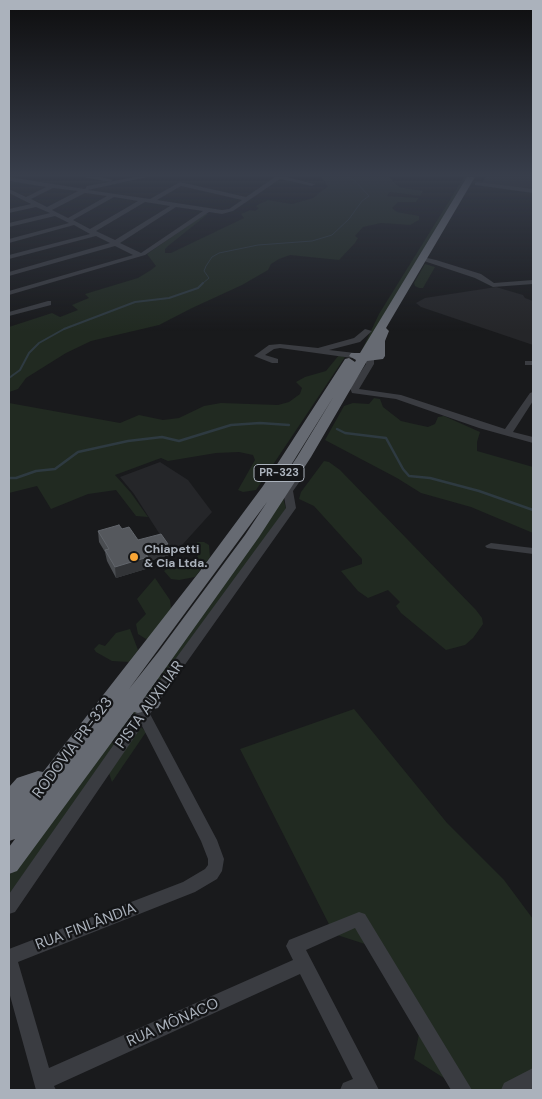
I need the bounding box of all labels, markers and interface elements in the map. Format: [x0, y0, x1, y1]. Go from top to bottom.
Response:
road number: PR-323 [254, 464, 304, 482]
place label: Chiapetti & Cia Ltda. [144, 543, 207, 571]
marker: Chiapetti & Cia Ltda. [128, 551, 140, 563]
street label: PISTA AUXILIAR [112, 658, 188, 752]
street label: RODOVIA PR-323 [29, 694, 117, 802]
street label: RUA FINLÂNDIA [33, 900, 139, 954]
street label: RUA MÔNACO [124, 995, 222, 1051]

